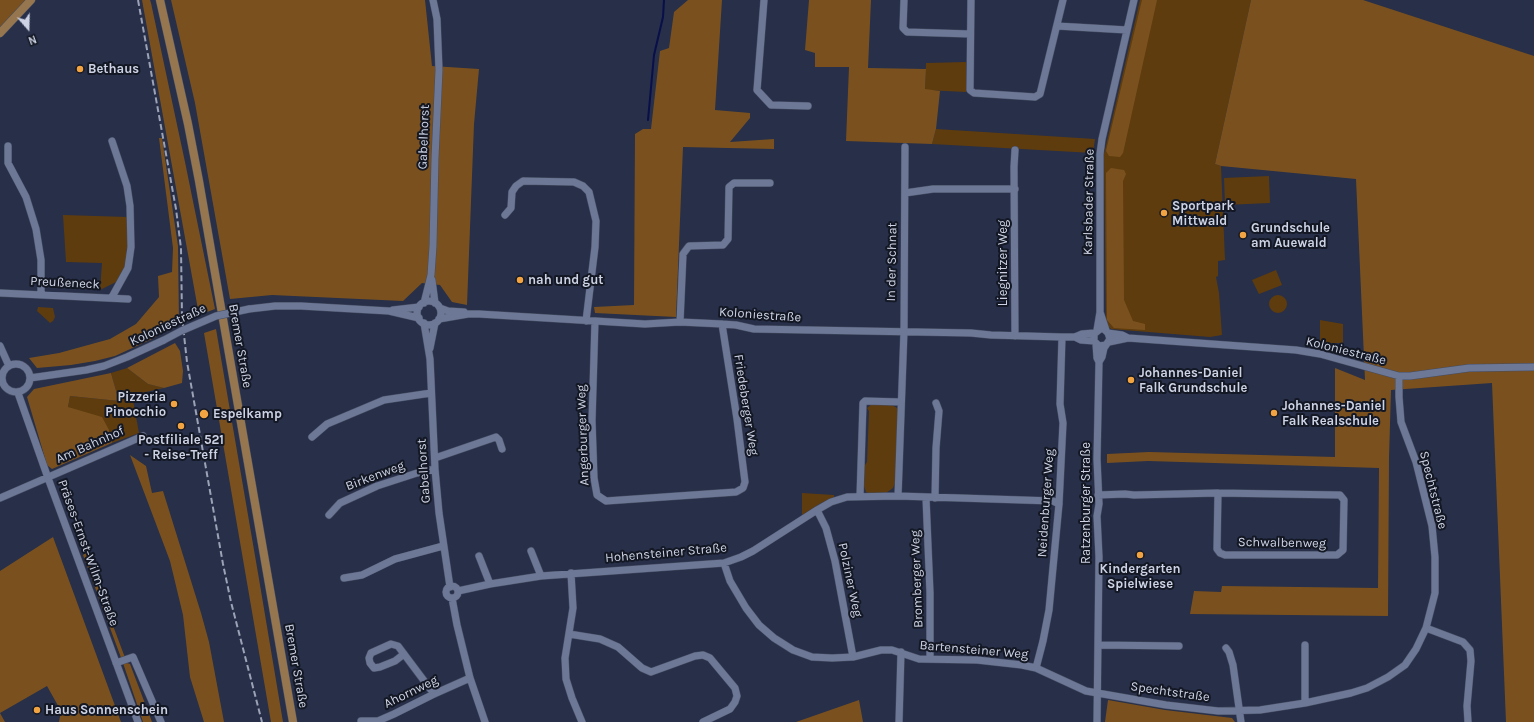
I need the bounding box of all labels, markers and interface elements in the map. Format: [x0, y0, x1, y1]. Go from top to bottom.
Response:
north arrow [8, 8, 48, 48]
text: N [26, 32, 38, 47]
place label: Bethaus [88, 61, 139, 77]
marker: Bethaus [75, 64, 85, 74]
street label: Gabelhorst [415, 104, 433, 170]
street label: Karlsbader Straße [1080, 149, 1098, 255]
place label: Sportpark Mittwald [1172, 198, 1234, 229]
marker: Sportpark Mittwald [1159, 208, 1169, 218]
street label: Liegnitzer Weg [995, 220, 1011, 306]
place label: Grundschule am Auewald [1251, 220, 1330, 251]
street label: In der Schnat [884, 222, 900, 302]
marker: Grundschule am Auewald [1238, 230, 1248, 240]
place label: nah und gut [528, 272, 603, 288]
street label: Preußeneck [30, 273, 100, 293]
marker: nah und gut [515, 275, 525, 285]
street label: Koloniestraße [127, 301, 209, 349]
street label: Bremer Straße [225, 303, 255, 389]
street label: Koloniestraße [718, 304, 802, 326]
street label: Koloniestraße [1304, 333, 1388, 369]
street label: Friedeberger Weg [730, 353, 762, 457]
place label: Johannes-Daniel Falk Grundschule [1139, 365, 1247, 396]
marker: Johannes-Daniel Falk Grundschule [1126, 375, 1136, 385]
street label: Angerburger Weg [573, 384, 593, 486]
place label: Pizzeria Pinocchio [105, 389, 166, 420]
place label: Johannes-Daniel Falk Realschule [1282, 398, 1385, 429]
marker: Pizzeria Pinocchio [169, 399, 179, 409]
place label: Espelkamp [213, 406, 282, 422]
marker: Espelkamp [198, 408, 210, 420]
marker: Johannes-Daniel Falk Realschule [1269, 408, 1279, 418]
marker: Postfiliale 521 - Reise-Treff [176, 421, 186, 431]
street label: Am Bahnhof [53, 423, 127, 467]
place label: Postfiliale 521 - Reise-Treff [138, 432, 224, 463]
street label: Gabelhorst [414, 438, 434, 504]
street label: Ratzenburger Straße [1078, 442, 1094, 564]
street label: Neidenburger Weg [1034, 448, 1058, 558]
street label: Spechtstraße [1416, 449, 1450, 531]
street label: Birkenweg [343, 458, 407, 494]
street label: Präses-Ernst-Wilm-Straße [54, 477, 122, 629]
street label: Bromberger Weg [907, 530, 927, 628]
street label: Schwalbenweg [1238, 534, 1326, 552]
street label: Hohensteiner Straße [605, 540, 727, 566]
street label: Polziner Weg [835, 541, 865, 619]
marker: Kindergarten Spielwiese [1135, 550, 1145, 560]
place label: Kindergarten Spielwiese [1099, 561, 1181, 592]
street label: Bremer Straße [281, 623, 311, 709]
street label: Bartensteiner Weg [919, 637, 1029, 663]
street label: Ahornweg [381, 672, 441, 712]
street label: Spechtstraße [1129, 679, 1211, 705]
place label: Haus Sonnenschein [45, 702, 168, 718]
marker: Haus Sonnenschein [32, 705, 42, 715]

